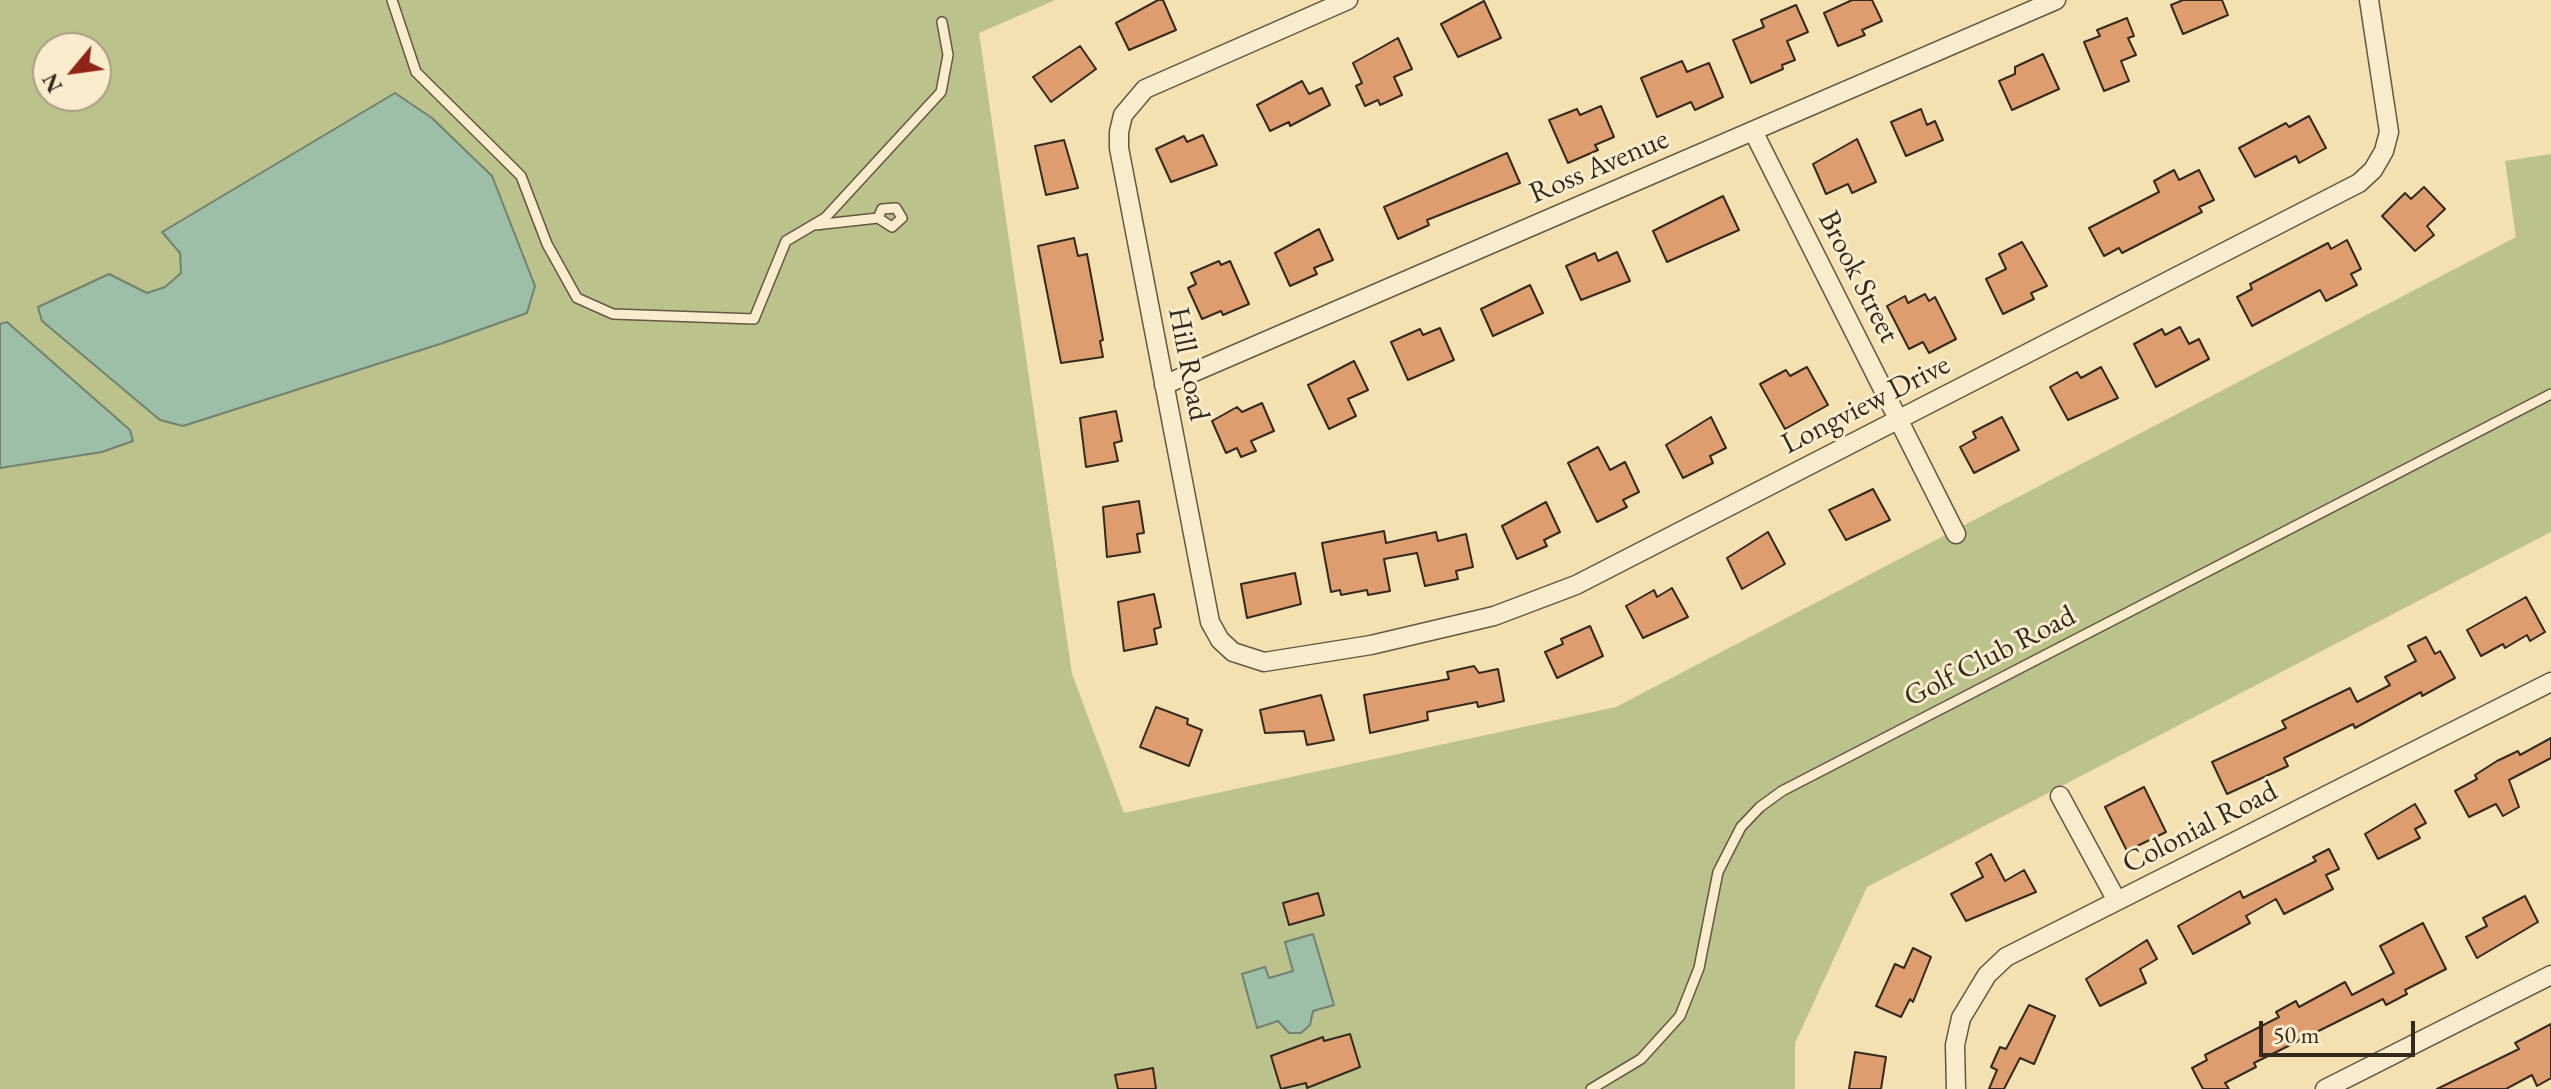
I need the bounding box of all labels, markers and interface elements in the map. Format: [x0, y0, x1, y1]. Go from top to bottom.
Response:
north arrow [32, 32, 112, 112]
text: N [35, 68, 69, 98]
street label: Ross Avenue [1524, 122, 1674, 212]
street label: Brook Street [1810, 205, 1906, 349]
street label: Hill Road [1159, 304, 1217, 424]
street label: Longview Drive [1776, 347, 1956, 463]
street label: Golf Club Road [1898, 598, 2082, 716]
street label: Colonial Road [2117, 774, 2283, 882]
scale bar [2263, 1005, 2419, 1055]
text: 50 m [2273, 1019, 2320, 1050]

